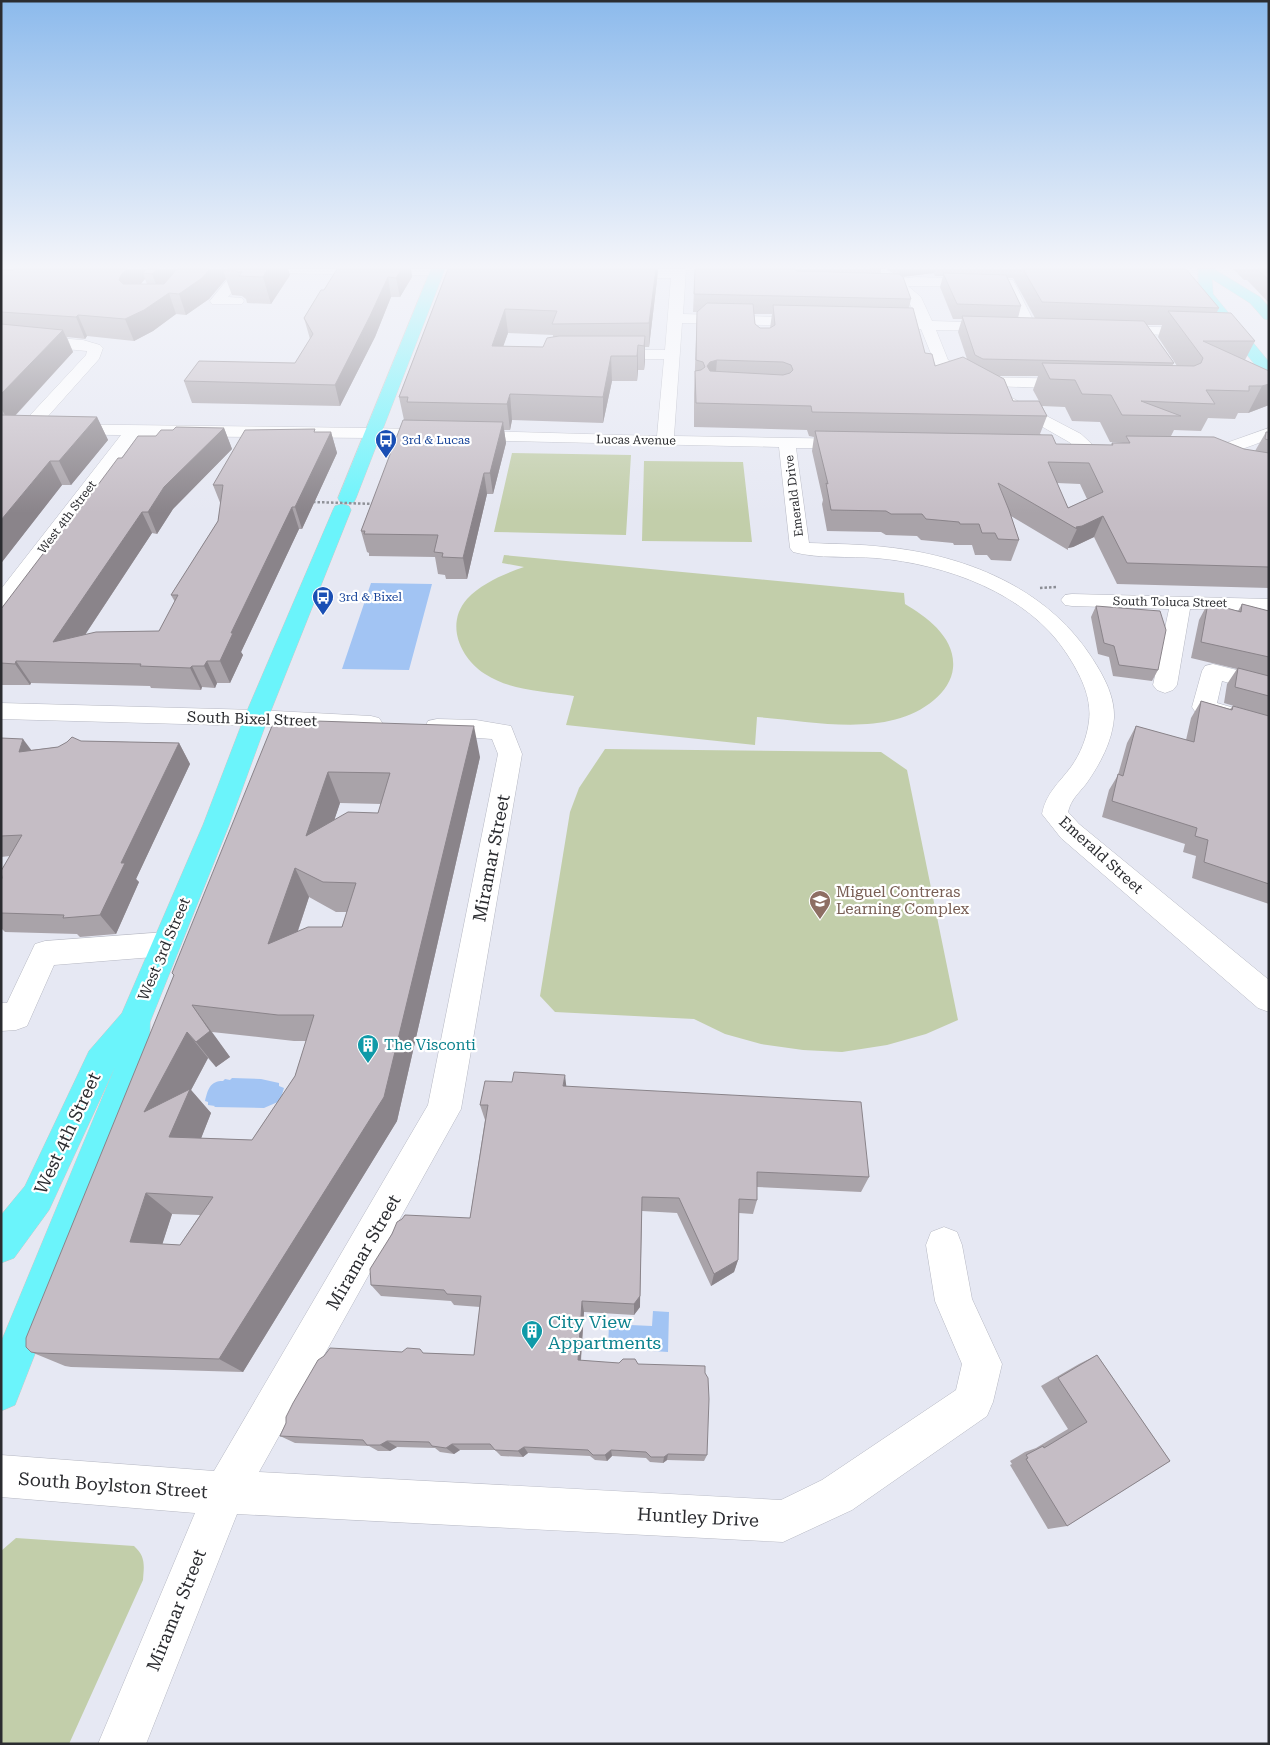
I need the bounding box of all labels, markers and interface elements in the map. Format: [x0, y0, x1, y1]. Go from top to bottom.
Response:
bus stop icon: 3rd & Lucas [374, 428, 398, 459]
street label: Lucas Avenue [596, 432, 676, 448]
place label: 3rd & Lucas [402, 433, 470, 447]
street label: Emerald Drive [782, 454, 806, 538]
street label: West 4th Street [35, 477, 99, 556]
bus stop icon: 3rd & Bixel [311, 585, 335, 616]
place label: 3rd & Bixel [339, 590, 402, 604]
street label: South Toluca Street [1113, 594, 1228, 610]
street label: South Bixel Street [187, 708, 318, 730]
street label: Miramar Street [468, 792, 514, 924]
street label: Emerald Street [1055, 813, 1147, 898]
place label: Miguel Contreras Learning Complex [836, 883, 970, 918]
school or university icon: Miguel Contreras Learning Complex [808, 889, 832, 920]
street label: West 3rd Street [134, 894, 194, 1003]
building icon: The Visconti [356, 1033, 380, 1064]
place label: The Visconti [384, 1036, 476, 1054]
street label: West 4th Street [30, 1069, 104, 1197]
street label: Miramar Street [322, 1190, 405, 1313]
place label: City View Appartments [548, 1311, 661, 1353]
building icon: City View Appartments [520, 1319, 544, 1350]
street label: South Boylston Street [18, 1468, 209, 1502]
street label: Huntley Drive [637, 1503, 760, 1531]
street label: Miramar Street [142, 1546, 210, 1674]

